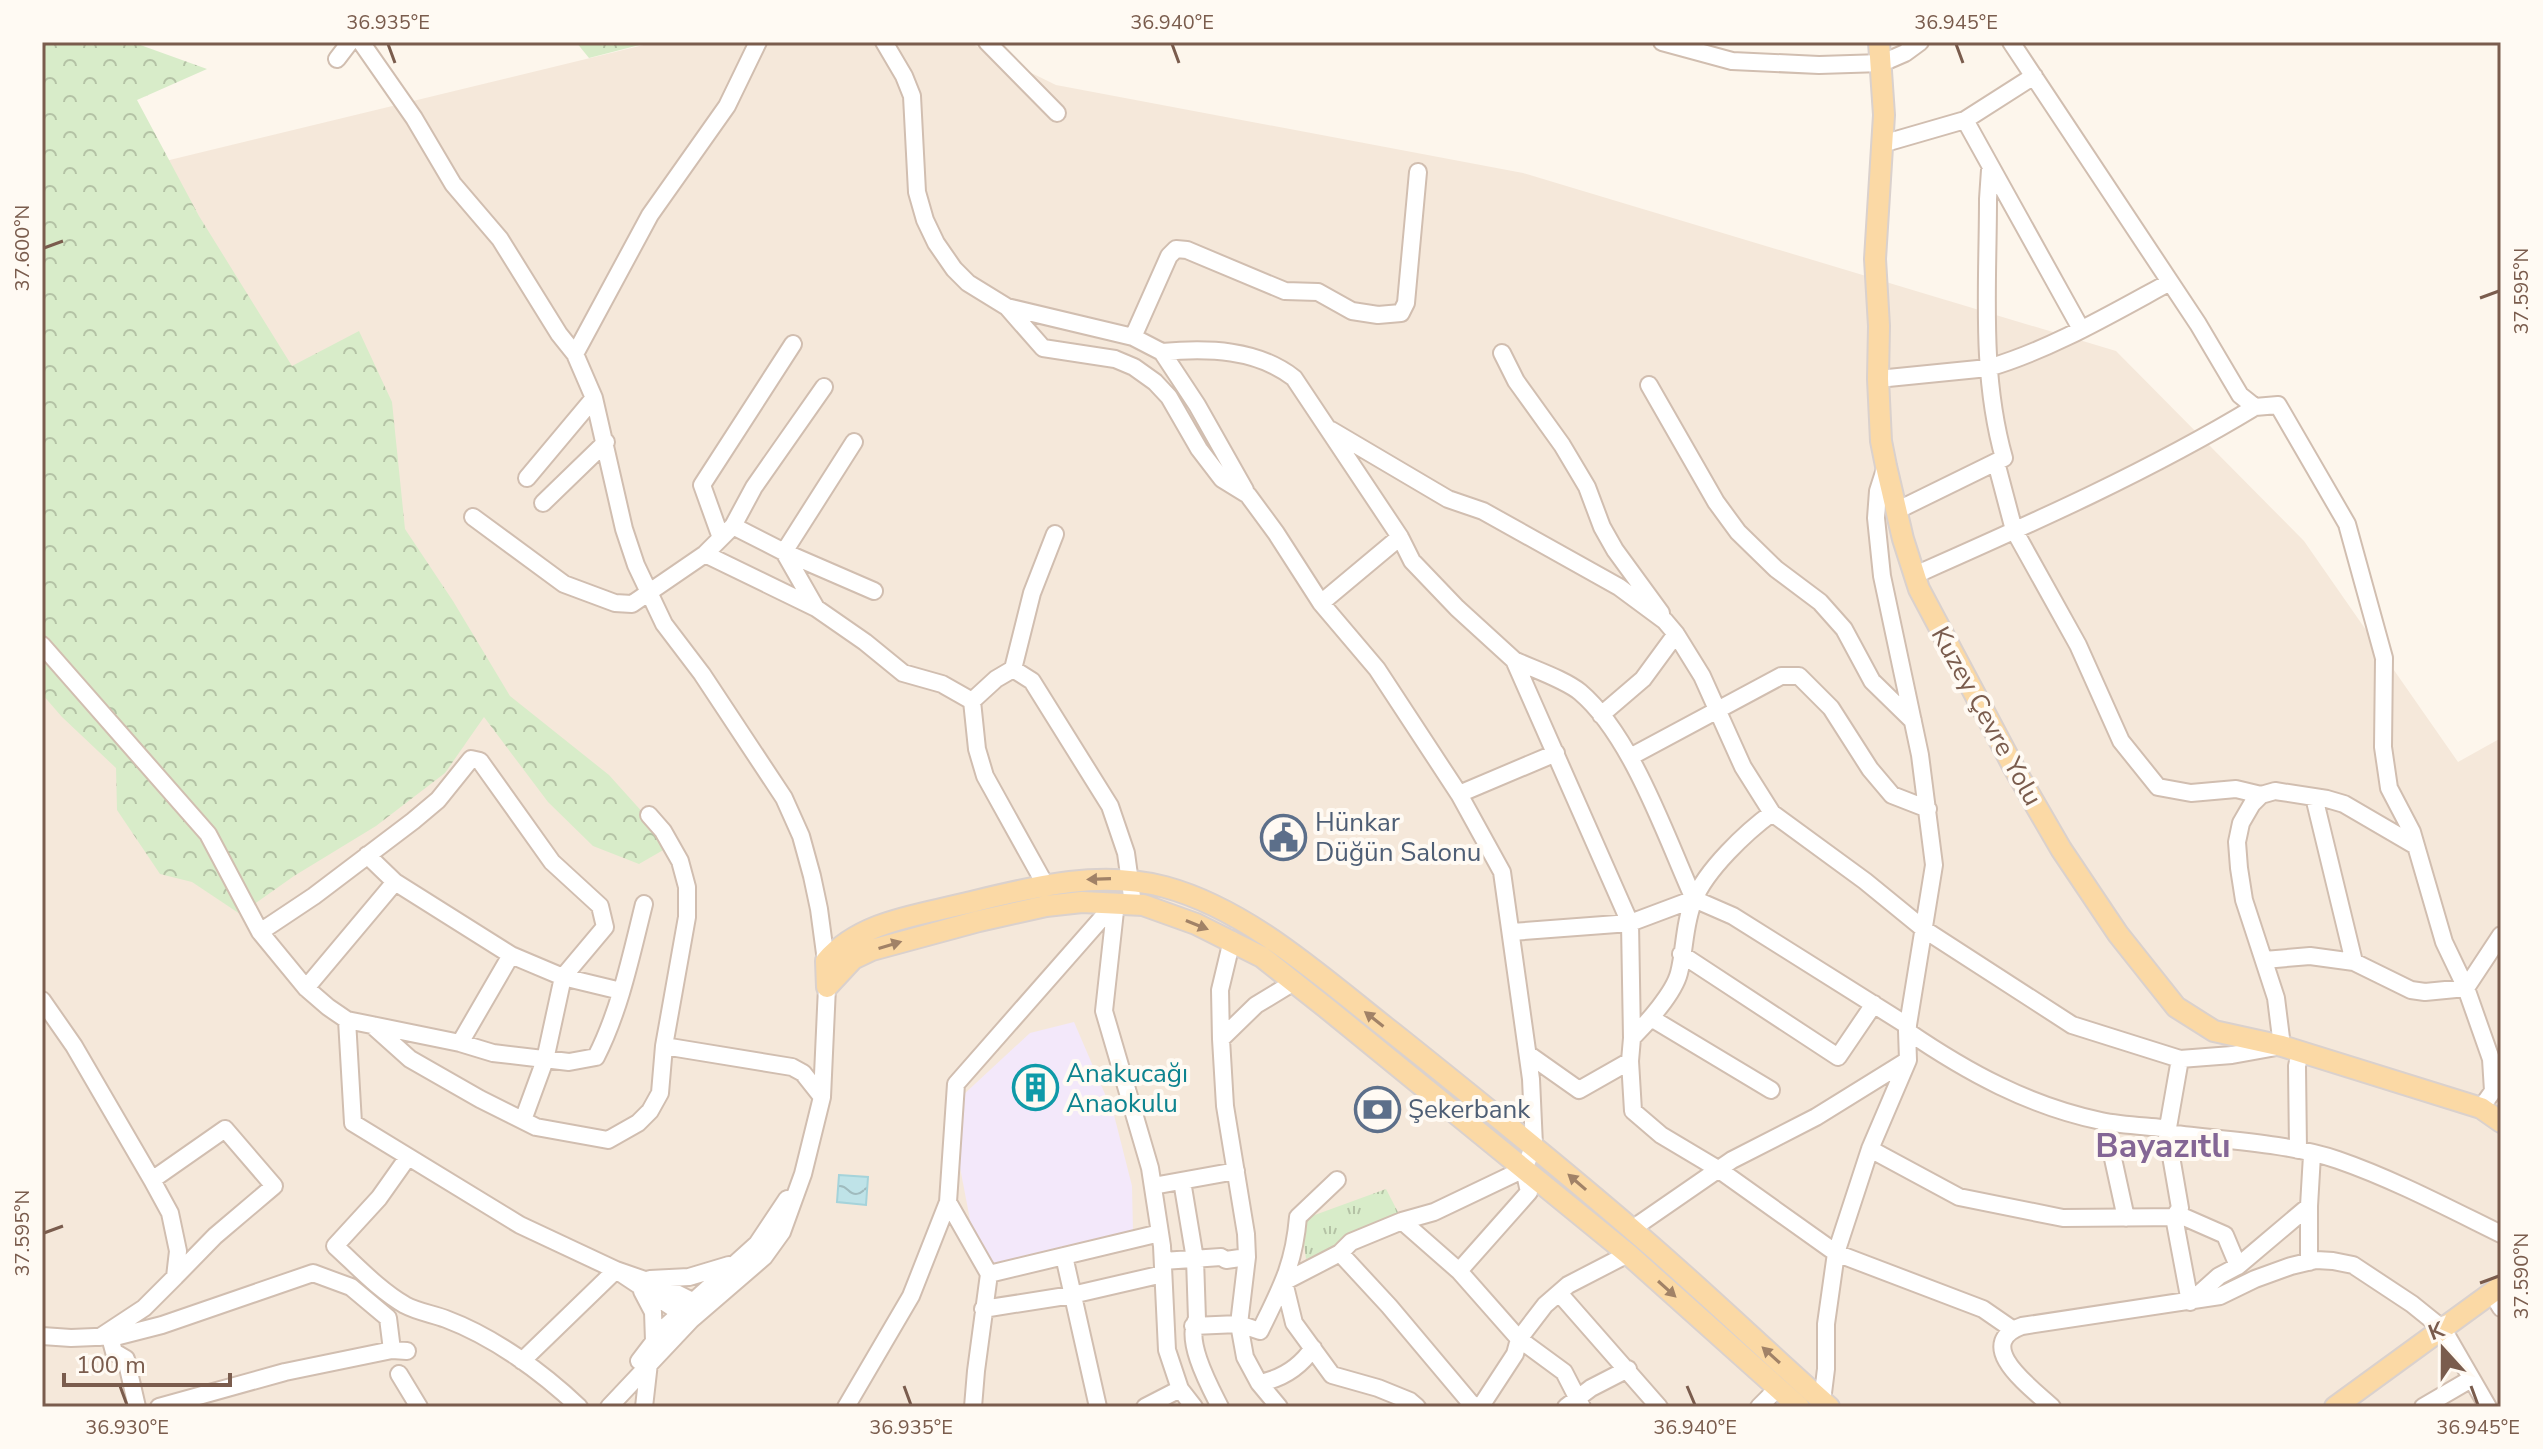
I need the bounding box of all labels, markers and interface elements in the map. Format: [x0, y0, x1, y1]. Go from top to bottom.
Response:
text: 36.935°E [346, 9, 430, 36]
text: 36.940°E [1130, 9, 1214, 36]
text: 36.945°E [1914, 9, 1998, 36]
text: 37.600°N [9, 205, 36, 291]
text: 37.595°N [2508, 248, 2535, 334]
street label: Kuzey Çevre Yolu [1923, 620, 2050, 812]
place label: Hünkar Düğün Salonu [1315, 805, 1481, 870]
public building icon: Hünkar Düğün Salonu [1260, 813, 1308, 861]
one-way arrow [1086, 873, 1111, 886]
one-way arrow [1185, 919, 1209, 932]
one-way arrow [878, 938, 902, 951]
one-way arrow [1364, 1011, 1384, 1028]
place label: Anakucağı Anaokulu [1066, 1056, 1188, 1121]
building icon: Anakucağı Anaokulu [1011, 1064, 1059, 1112]
bank icon: Şekerbank [1353, 1085, 1401, 1133]
place label: Şekerbank [1408, 1092, 1531, 1127]
district label: Bayazıtlı [2095, 1123, 2231, 1169]
one-way arrow [1567, 1174, 1587, 1191]
text: 37.595°N [9, 1190, 36, 1276]
text: 37.590°N [2508, 1233, 2535, 1319]
one-way arrow [1657, 1279, 1676, 1297]
north arrow [2403, 1309, 2483, 1389]
text: K [2424, 1314, 2450, 1348]
scale bar [64, 1337, 230, 1387]
one-way arrow [1762, 1346, 1781, 1364]
text: 100 m [76, 1349, 146, 1381]
text: 36.930°E [85, 1414, 169, 1441]
text: 36.935°E [869, 1414, 953, 1441]
text: 36.940°E [1653, 1414, 1737, 1441]
text: 36.945°E [2436, 1414, 2520, 1441]

